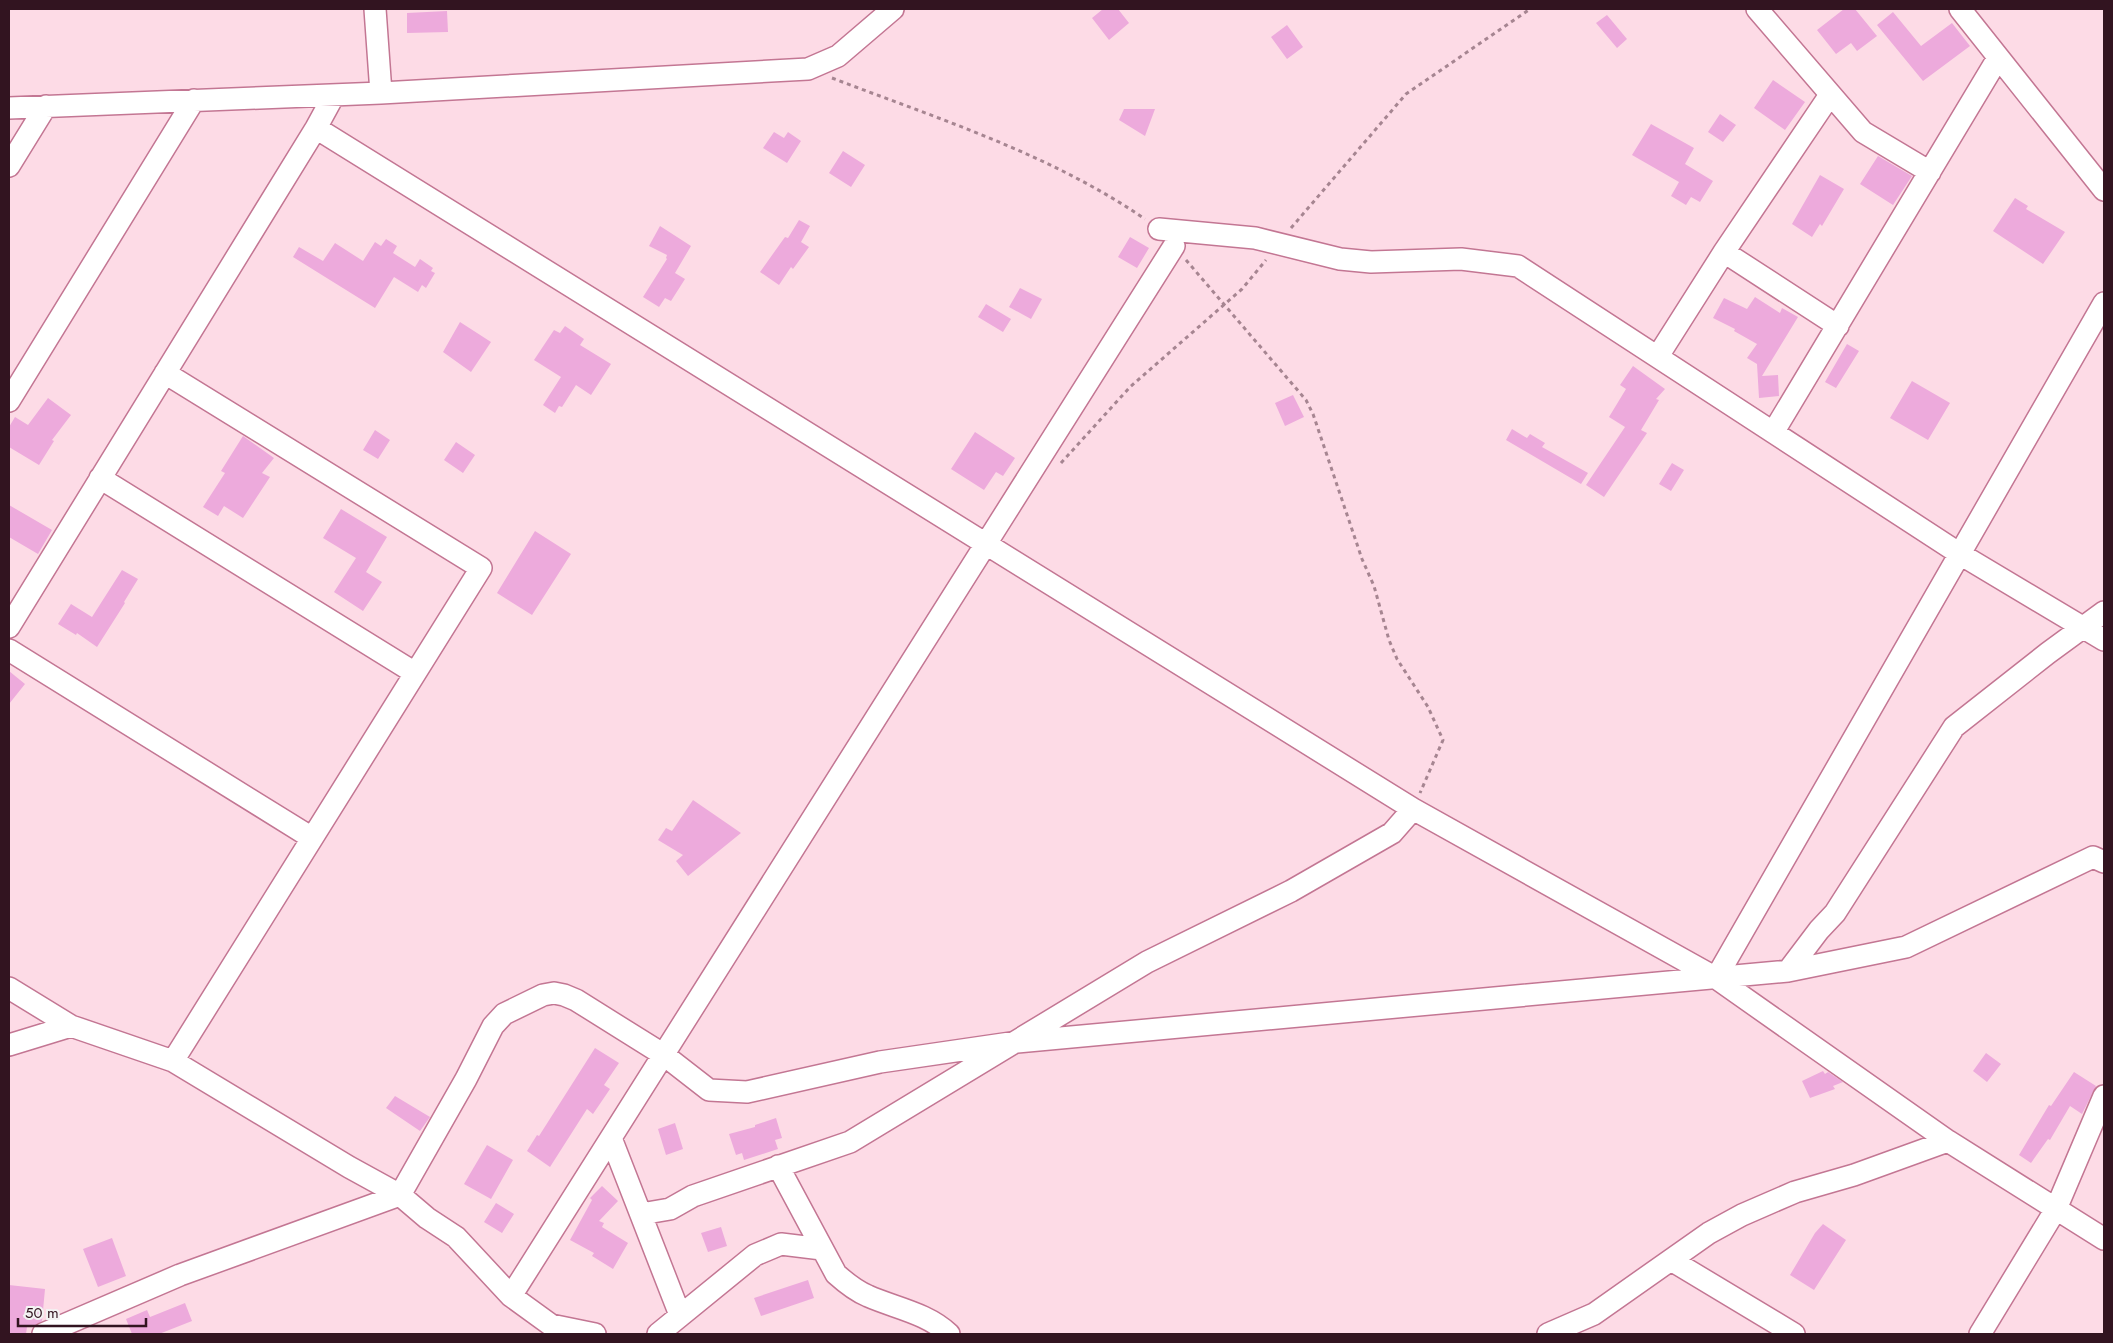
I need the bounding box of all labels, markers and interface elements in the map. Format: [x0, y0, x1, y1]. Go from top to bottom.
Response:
scale bar [18, 1296, 145, 1328]
text: 50 m [25, 1302, 59, 1324]

